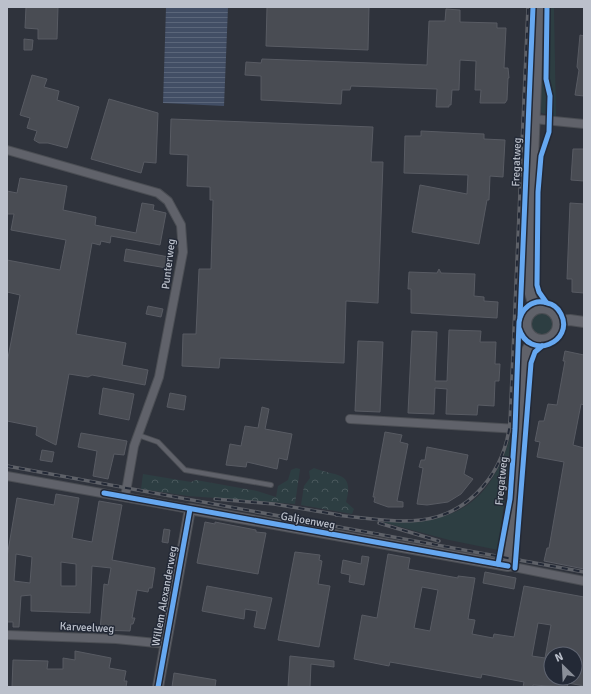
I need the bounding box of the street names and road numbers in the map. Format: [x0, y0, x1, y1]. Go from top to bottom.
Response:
street label: Fregatweg [509, 137, 524, 187]
street label: Punterweg [159, 238, 178, 290]
street label: Fregatweg [492, 456, 511, 506]
street label: Galjoenweg [280, 509, 336, 532]
street label: Willem Alexanderweg [149, 545, 180, 647]
street label: Karveelweg [59, 620, 115, 635]

